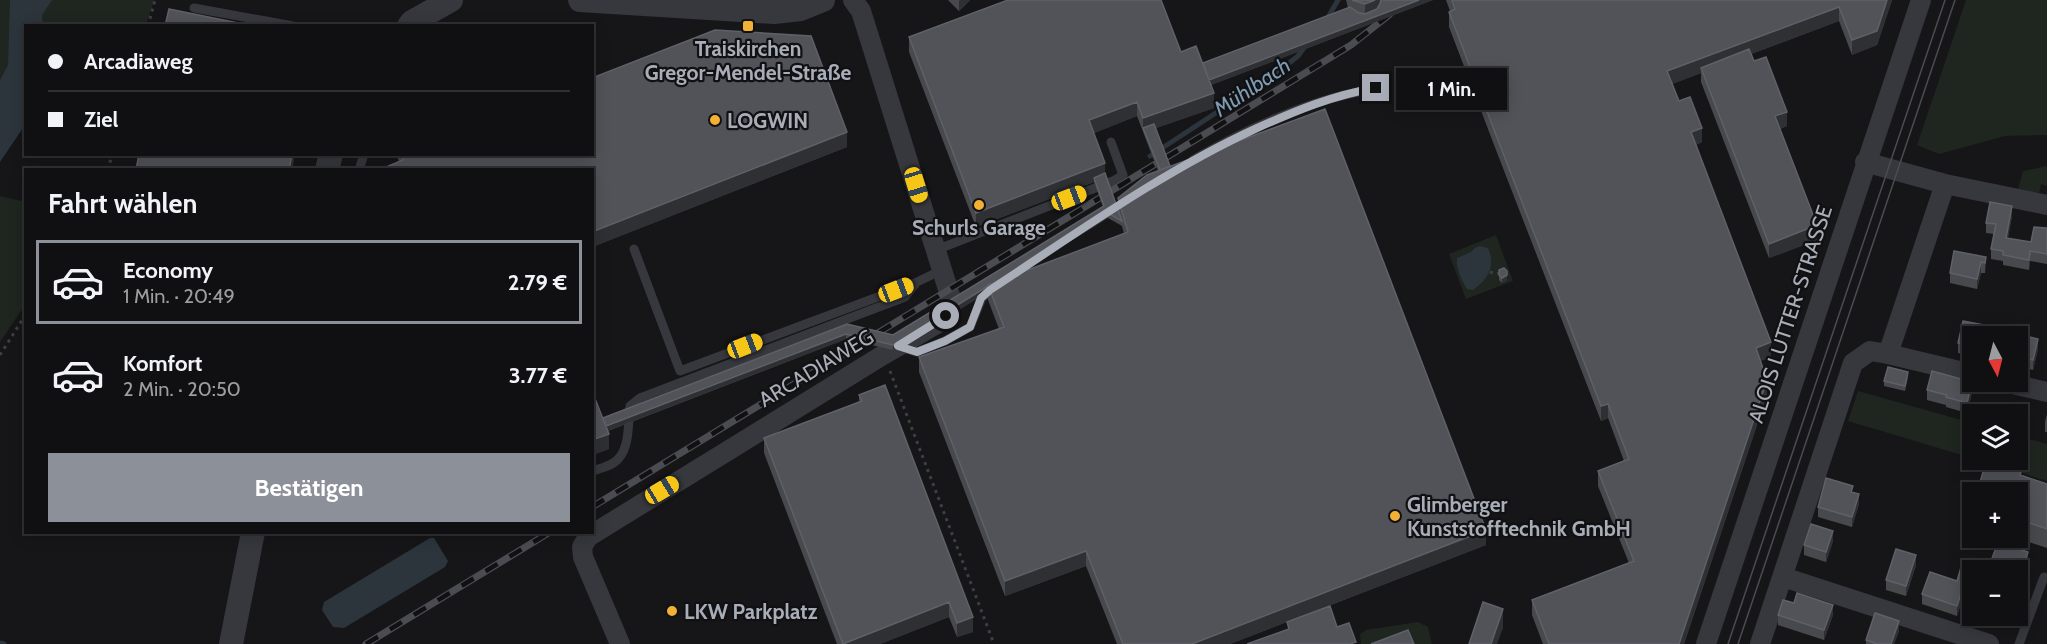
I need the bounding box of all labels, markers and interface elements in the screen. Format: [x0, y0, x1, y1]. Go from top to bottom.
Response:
marker: Traiskirchen Gregor-Mendel-Straße [741, 19, 755, 33]
place label: Traiskirchen Gregor-Mendel-Straße [645, 36, 851, 85]
text: Arcadiaweg [84, 48, 192, 75]
water label: Mühlbach [1208, 51, 1296, 123]
callout: 1 Min. [1397, 67, 1508, 109]
route end [1362, 74, 1389, 101]
text: 1 Min. [1427, 77, 1476, 101]
text: Ziel [84, 106, 118, 133]
place label: LOGWIN [727, 108, 808, 133]
marker: LOGWIN [708, 113, 722, 127]
car [902, 165, 930, 205]
car [1049, 183, 1089, 213]
text: Fahrt wählen [48, 187, 197, 220]
marker: Schurls Garage [972, 198, 986, 212]
street label: ALOIS LUTTER-STRASSE [1743, 202, 1837, 426]
place label: Schurls Garage [912, 215, 1046, 240]
icon: car [51, 255, 105, 309]
text: Economy [123, 257, 213, 284]
text: 2.79 € [508, 269, 567, 296]
car [876, 275, 916, 305]
text: 1 Min. · 20:49 [123, 284, 235, 308]
route start [932, 302, 959, 329]
street label: ARCADIAWEG [754, 324, 878, 412]
north arrow [1962, 326, 2028, 392]
map controls [1962, 326, 2028, 626]
car [725, 331, 765, 361]
icon: car [51, 348, 105, 402]
text: Komfort [123, 350, 202, 377]
text: 3.77 € [509, 362, 567, 389]
text: 2 Min. · 20:50 [123, 377, 241, 401]
button: layers [1962, 404, 2028, 470]
button: Bestätigen [48, 453, 570, 522]
car [642, 473, 682, 507]
button: + [1962, 482, 2028, 548]
place label: Glimberger Kunststofftechnik GmbH [1407, 492, 1631, 541]
marker: Glimberger Kunststofftechnik GmbH [1388, 509, 1402, 523]
button: − [1962, 560, 2028, 626]
place label: LKW Parkplatz [684, 599, 817, 624]
marker: LKW Parkplatz [665, 604, 679, 618]

